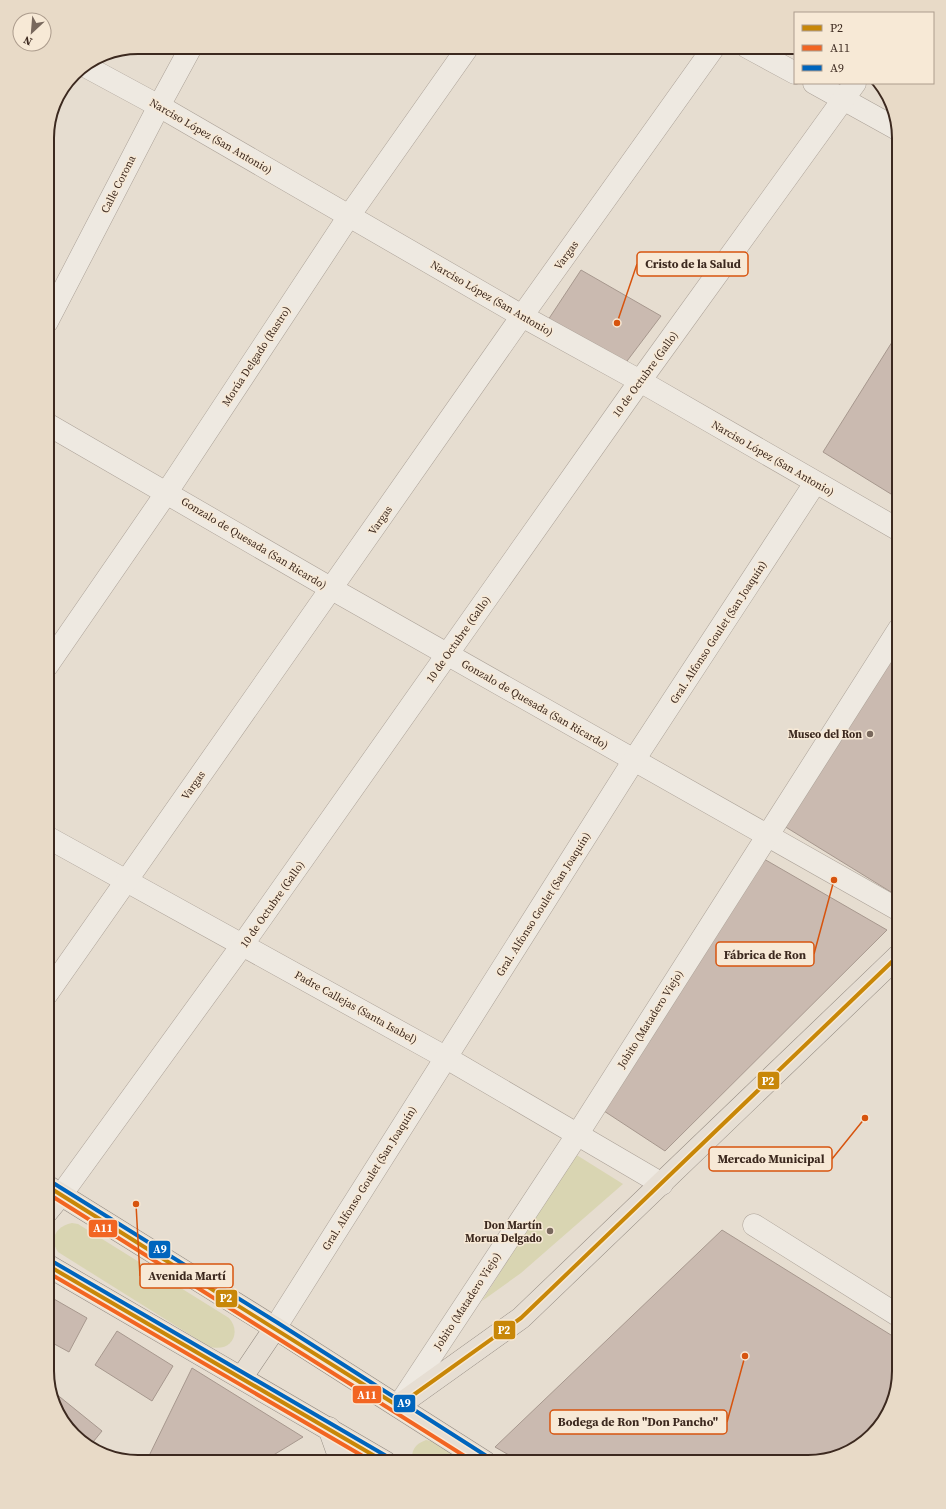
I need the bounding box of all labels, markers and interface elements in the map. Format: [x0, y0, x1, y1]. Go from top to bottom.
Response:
north arrow [12, 12, 52, 52]
legend [794, 12, 934, 84]
text: P2 [830, 20, 843, 36]
text: N [21, 32, 35, 49]
text: A11 [830, 40, 850, 56]
text: A9 [830, 60, 844, 76]
street label: Narciso López (San Antonio) [147, 95, 275, 178]
street label: Calle Corona [97, 152, 140, 216]
street label: Vargas [551, 238, 582, 273]
callout: Cristo de la Salud [637, 252, 748, 276]
text: Cristo de la Salud [645, 256, 741, 272]
street label: Narciso López (San Antonio) [428, 257, 556, 340]
street label: Morúa Delgado (Rastro) [218, 303, 294, 409]
street label: 10 de Octubre (Gallo) [609, 328, 682, 420]
street label: Narciso López (San Antonio) [709, 417, 837, 500]
street label: Gonzalo de Quesada (San Ricardo) [178, 494, 329, 593]
street label: Vargas [365, 503, 396, 538]
street label: Gral. Alfonso Goulet (San Joaquín) [666, 558, 770, 707]
street label: 10 de Octubre (Gallo) [423, 593, 494, 686]
street label: Gonzalo de Quesada (San Ricardo) [459, 656, 611, 753]
place label: Museo del Ron [788, 727, 862, 742]
marker: Museo del Ron [865, 729, 875, 739]
street label: Vargas [178, 768, 209, 803]
street label: Gral. Alfonso Goulet (San Joaquín) [493, 829, 594, 979]
street label: 10 de Octubre (Gallo) [237, 858, 308, 951]
callout: Fábrica de Ron [716, 942, 814, 966]
text: Fábrica de Ron [724, 947, 807, 963]
street label: Padre Callejas (Santa Isabel) [292, 967, 420, 1047]
street label: Jobito (Matadero Viejo) [614, 967, 687, 1072]
line badge: P2 [757, 1071, 780, 1090]
text: P2 [762, 1074, 774, 1089]
street label: Gral. Alfonso Goulet (San Joaquín) [319, 1103, 420, 1253]
callout: Mercado Municipal [709, 1147, 832, 1171]
text: Mercado Municipal [717, 1151, 825, 1167]
place label: Don Martín Morua Delgado [465, 1218, 542, 1246]
line badge: A11 [88, 1219, 118, 1238]
text: A11 [93, 1221, 113, 1236]
marker: Don Martín Morua Delgado [545, 1226, 555, 1236]
line badge: A9 [148, 1240, 171, 1259]
text: A9 [153, 1242, 167, 1257]
street label: Jobito (Matadero Viejo) [430, 1250, 505, 1354]
callout: Avenida Martí [140, 1264, 233, 1288]
text: Avenida Martí [148, 1268, 226, 1284]
line badge: P2 [215, 1289, 238, 1308]
text: P2 [220, 1291, 232, 1306]
line badge: P2 [493, 1320, 516, 1340]
text: P2 [498, 1323, 510, 1338]
line badge: A11 [352, 1385, 382, 1404]
text: A11 [357, 1388, 377, 1403]
line badge: A9 [393, 1394, 416, 1413]
text: A9 [397, 1396, 411, 1411]
callout: Bodega de Ron "Don Pancho" [550, 1410, 727, 1434]
text: Bodega de Ron "Don Pancho" [558, 1414, 718, 1430]

